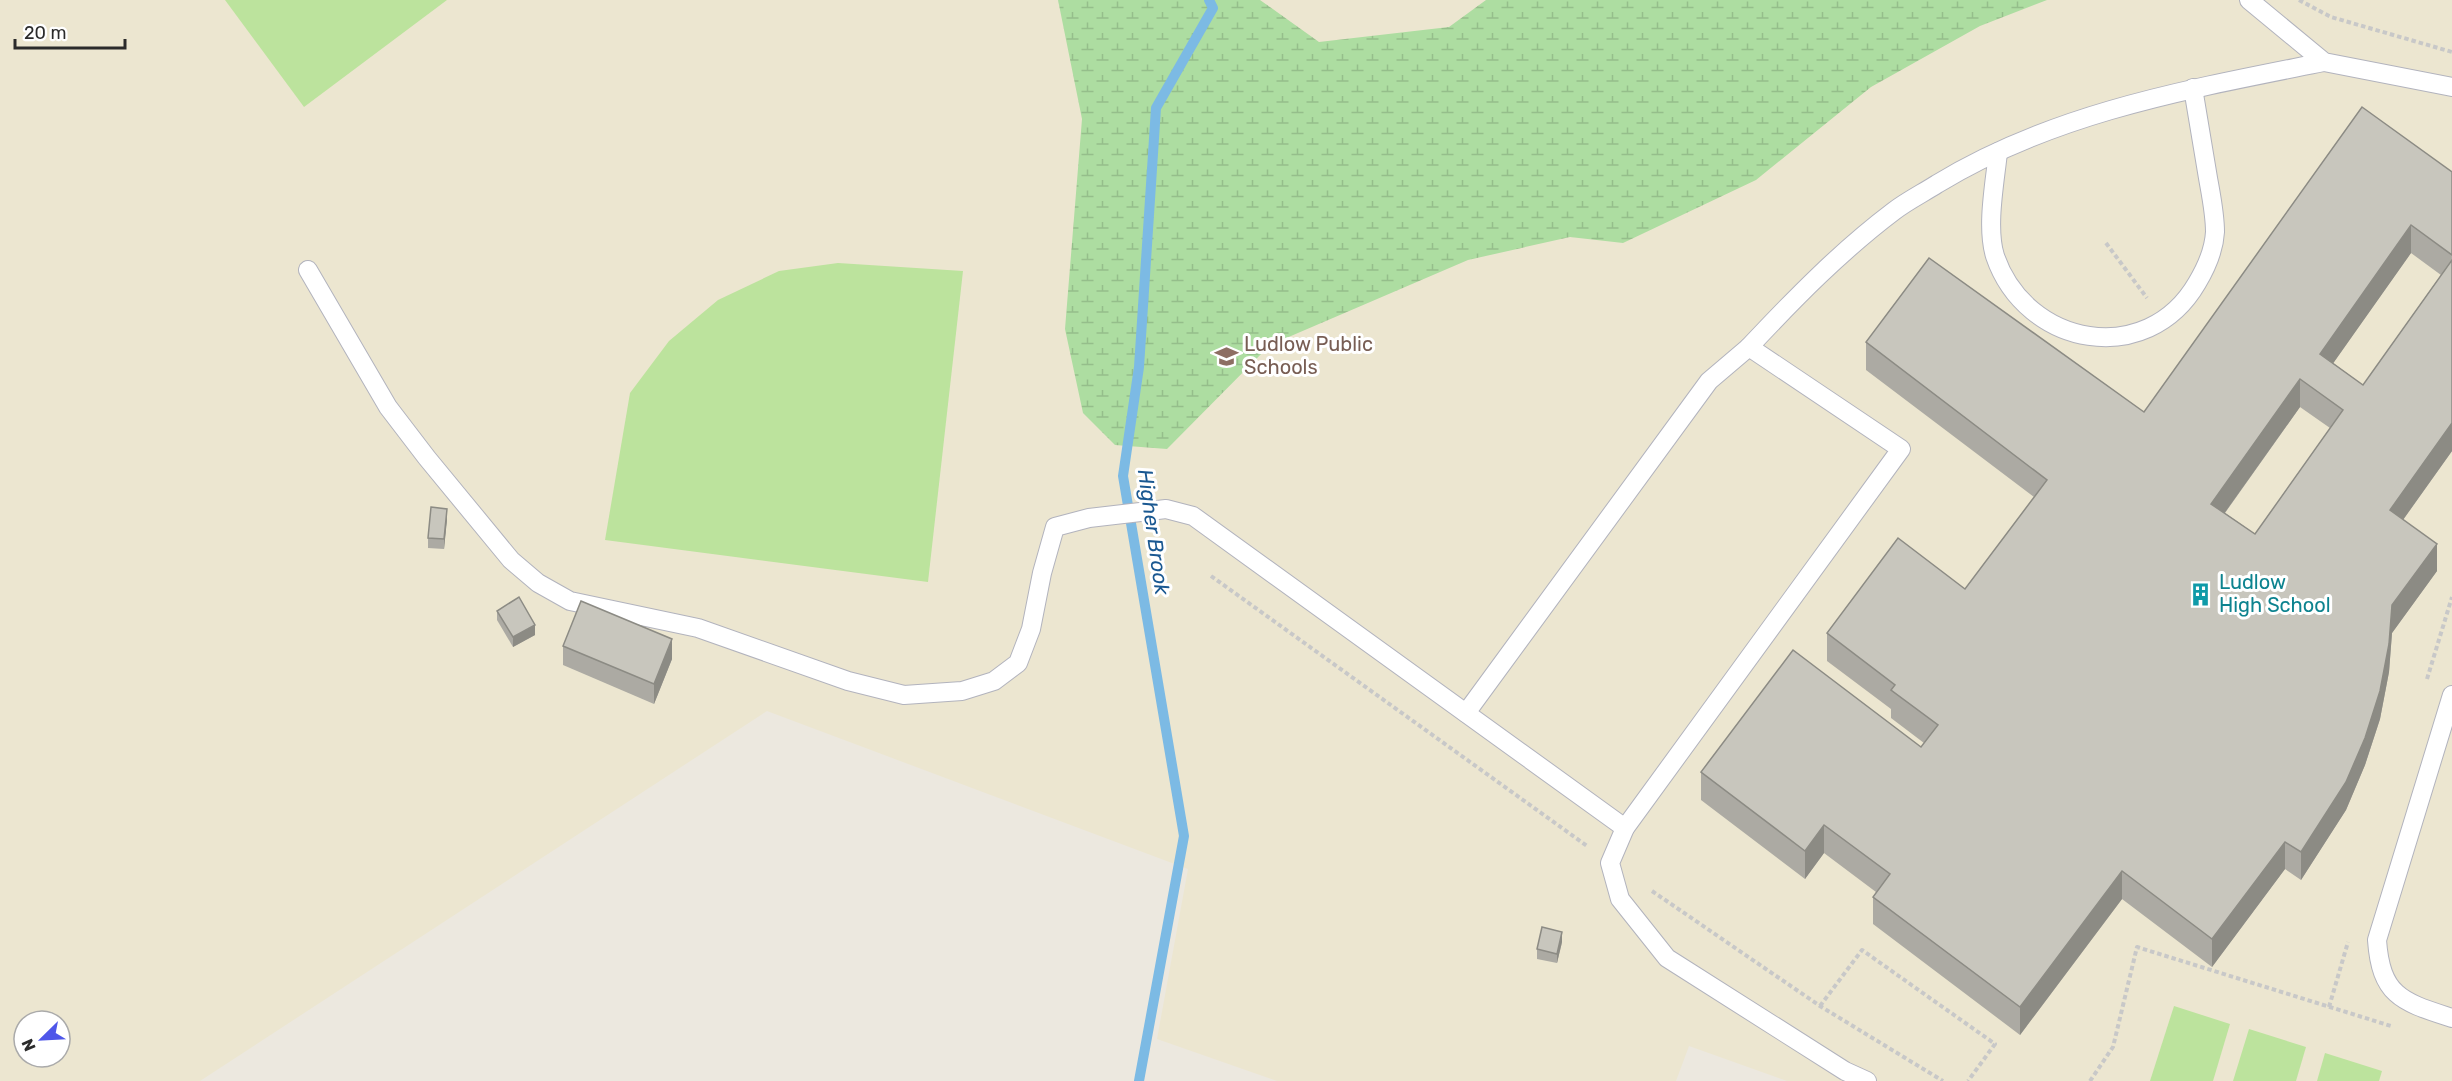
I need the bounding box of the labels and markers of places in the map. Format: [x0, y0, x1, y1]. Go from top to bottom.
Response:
place label: Ludlow Public Schools [1244, 332, 1373, 379]
school or university icon: Ludlow Public Schools [1213, 343, 1239, 369]
place label: Ludlow High School [2219, 570, 2331, 617]
building icon: Ludlow High School [2188, 581, 2214, 607]

